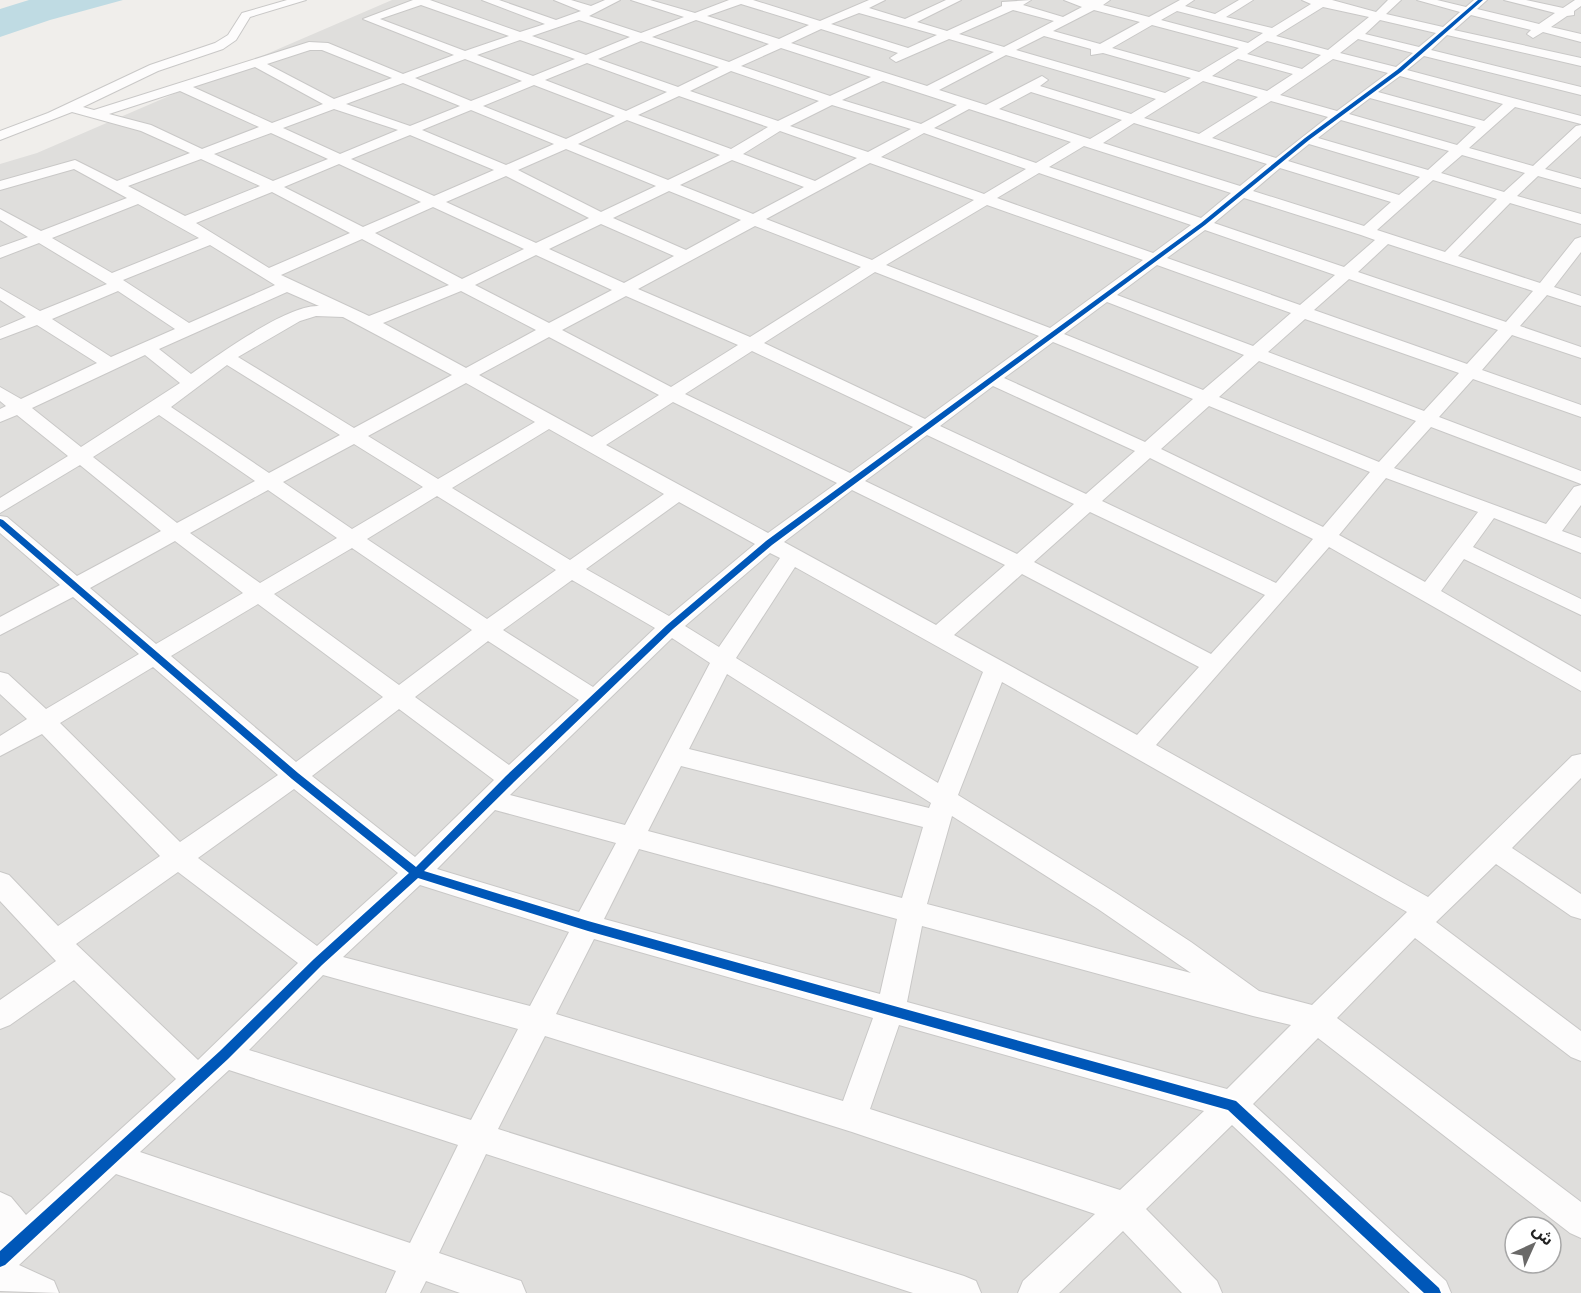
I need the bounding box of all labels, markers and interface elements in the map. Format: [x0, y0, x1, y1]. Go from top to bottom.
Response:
north arrow [1503, 1215, 1563, 1275]
text: ش [1529, 1220, 1558, 1249]

